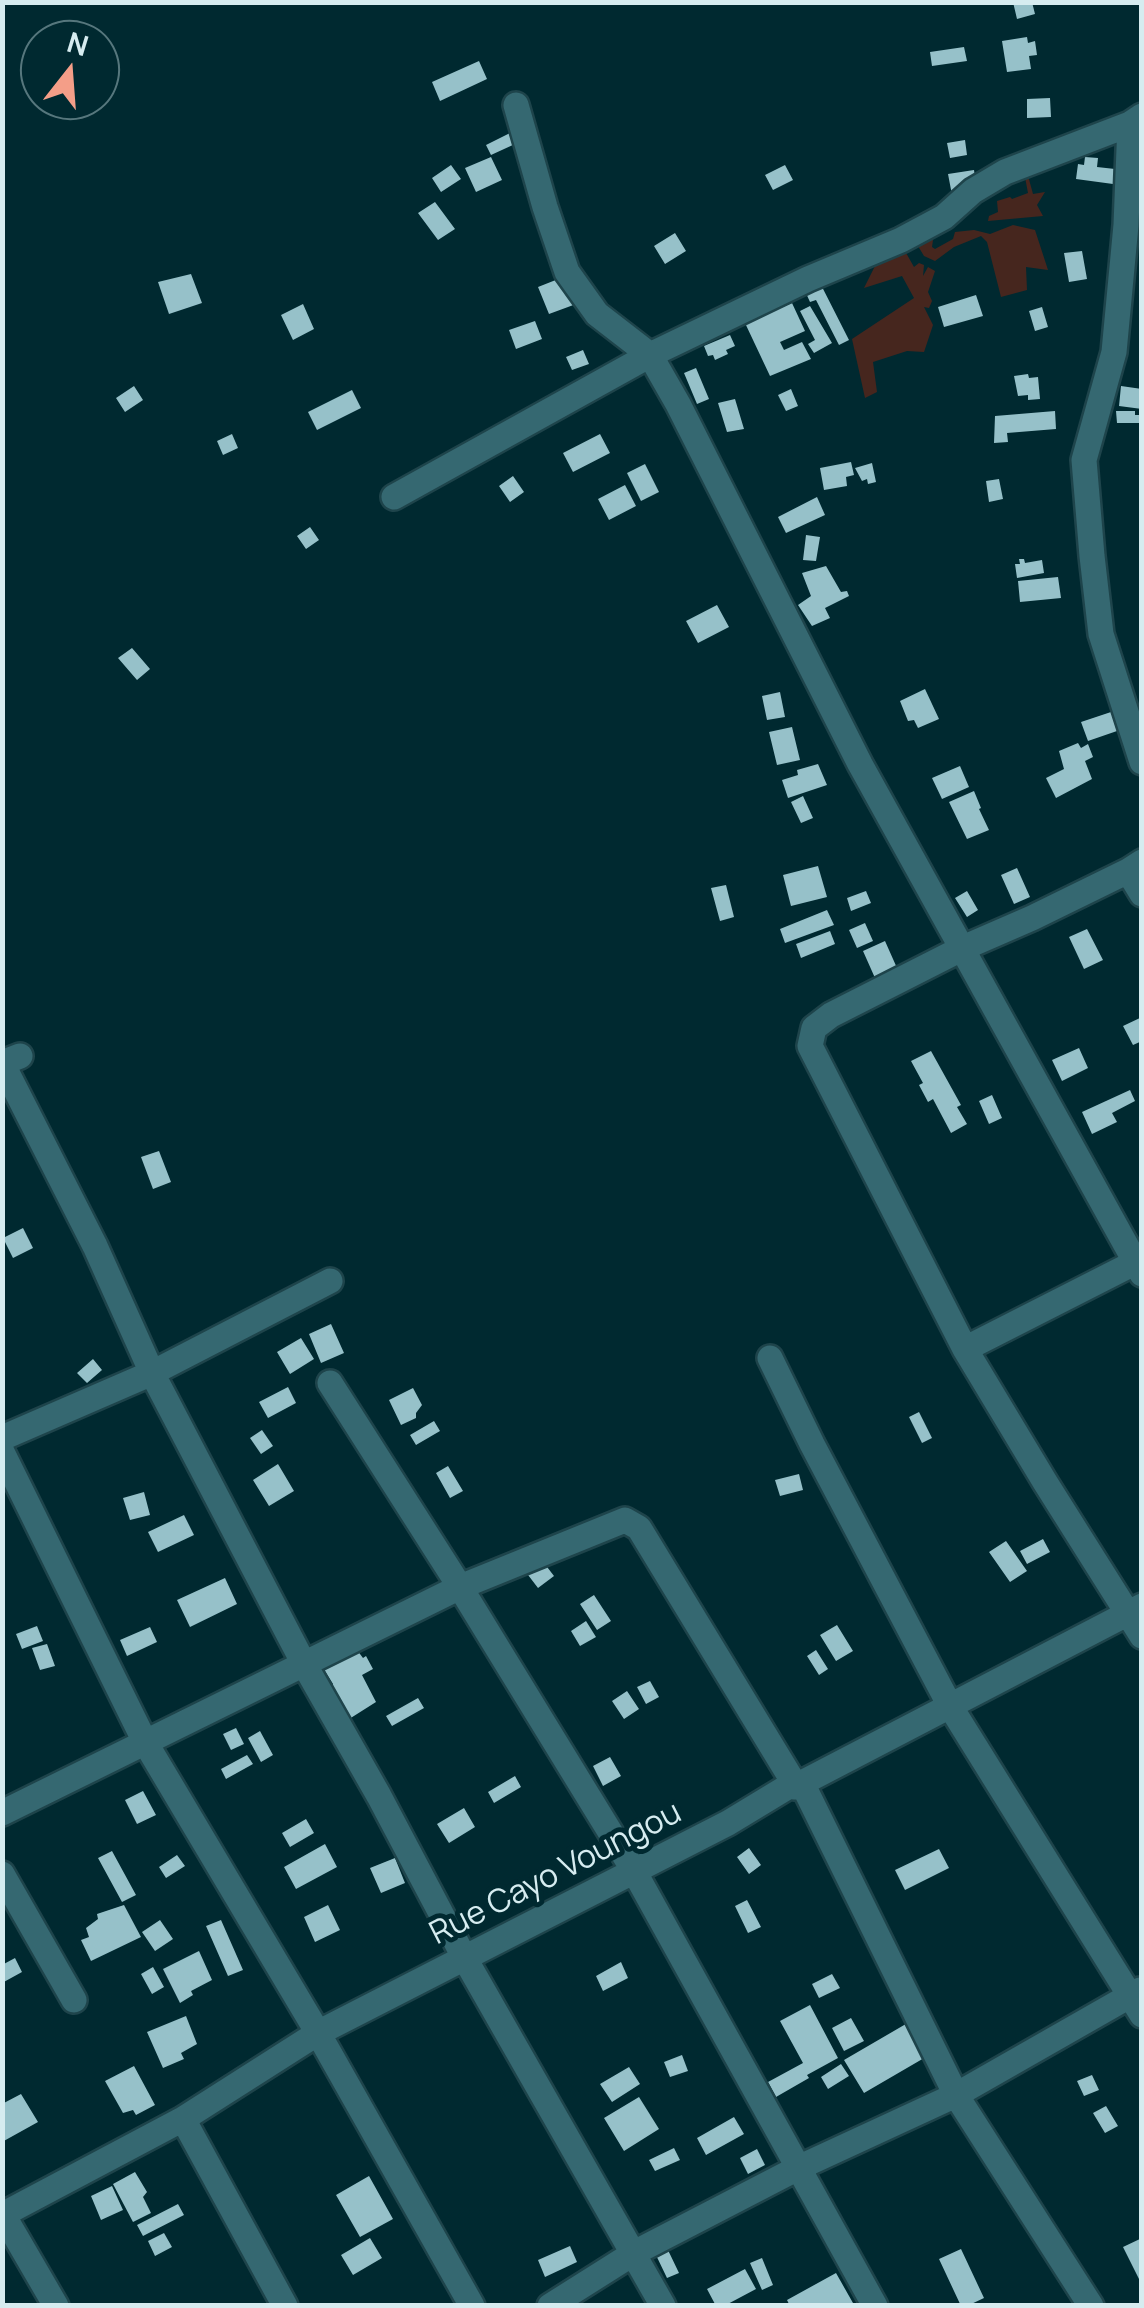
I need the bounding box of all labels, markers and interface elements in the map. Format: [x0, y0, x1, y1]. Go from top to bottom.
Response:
north arrow [20, 20, 120, 120]
text: N [63, 22, 93, 64]
street label: Rue Cayo Voungou [424, 1794, 688, 1954]

